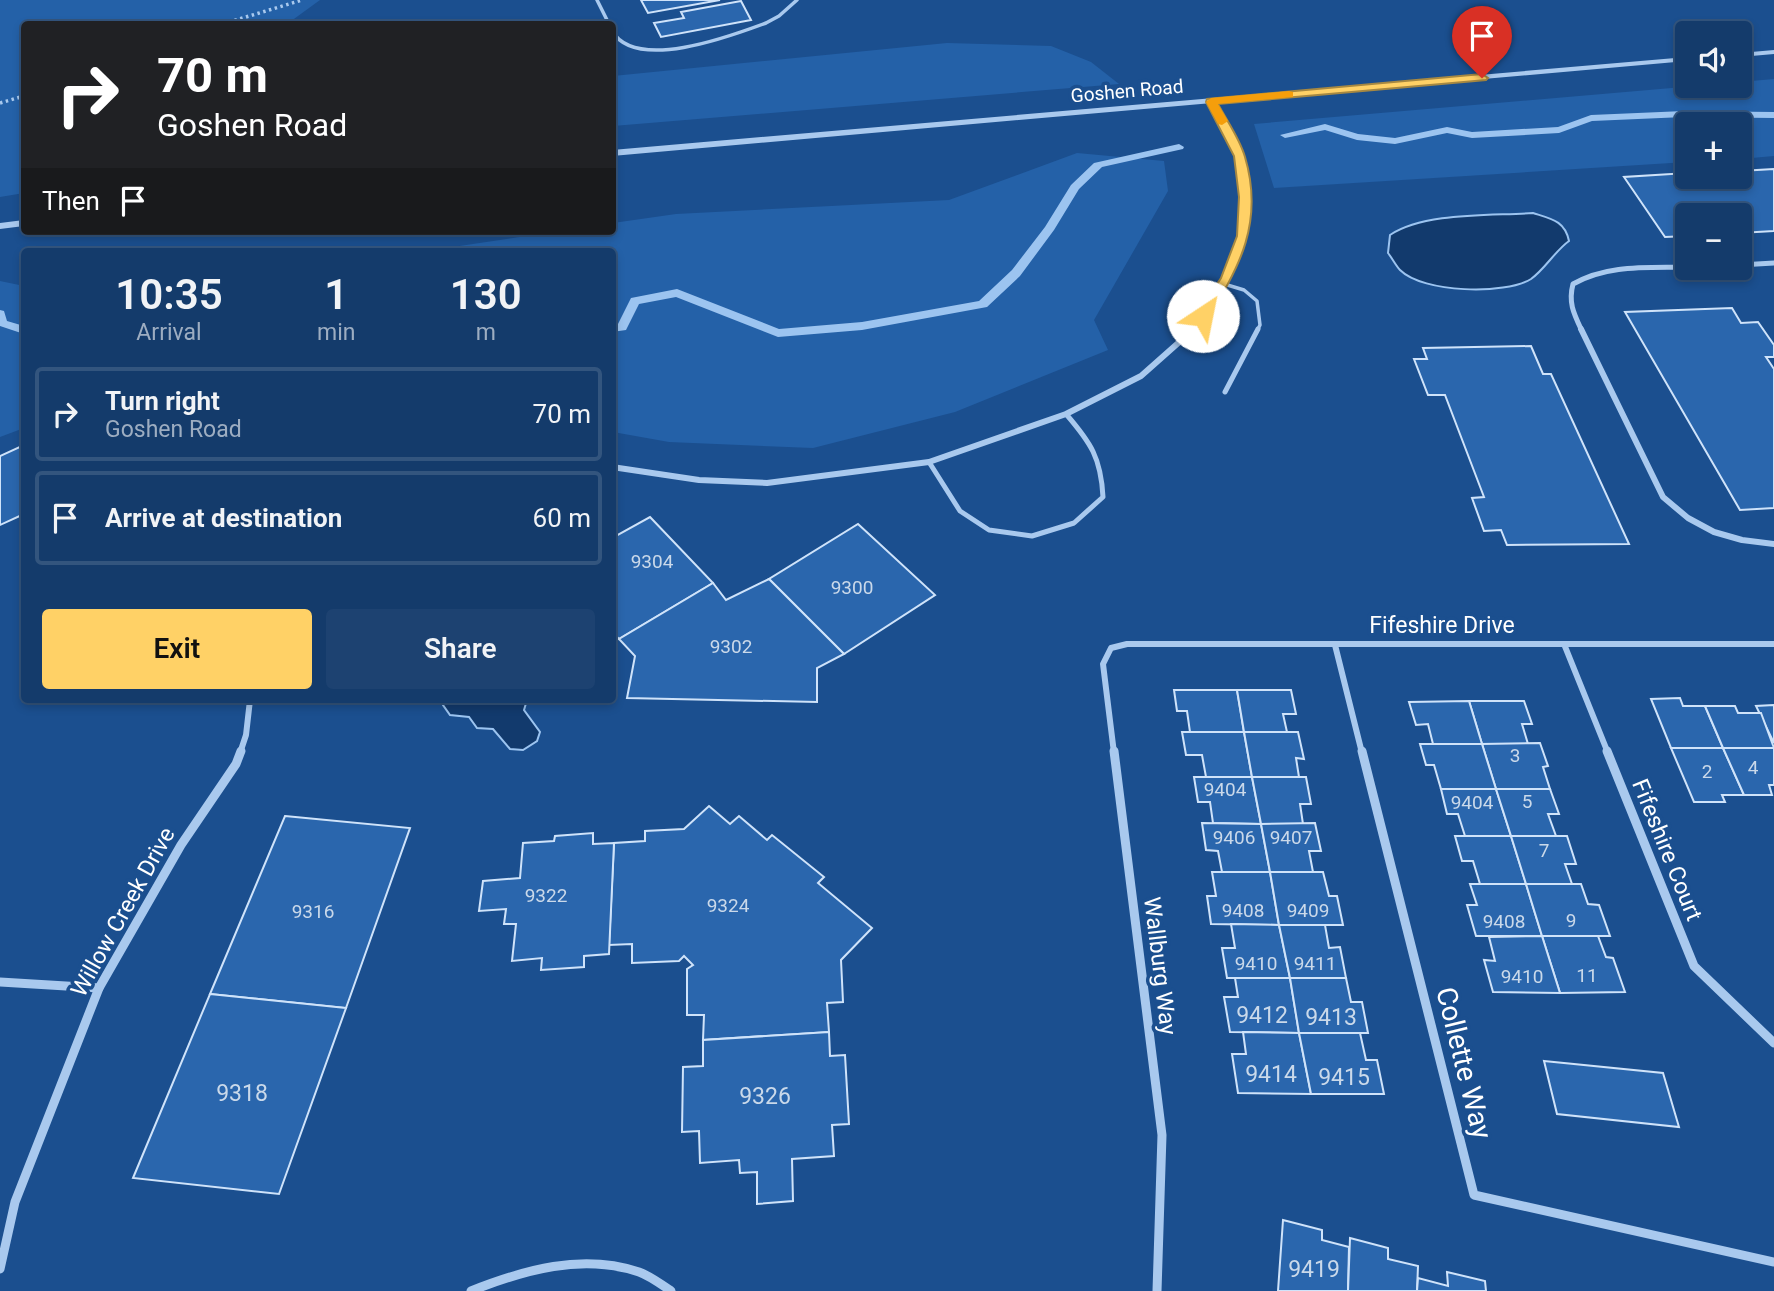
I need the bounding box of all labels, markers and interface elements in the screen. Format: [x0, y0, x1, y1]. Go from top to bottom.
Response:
pin [1452, 6, 1512, 78]
icon: arrive [1463, 17, 1501, 55]
map controls [1675, 21, 1752, 280]
button: sound [1675, 21, 1752, 98]
text: 70 m [157, 47, 268, 104]
icon: right [42, 49, 133, 140]
street label: Goshen Road [1070, 75, 1184, 107]
text: Goshen Road [157, 106, 347, 144]
button: + [1675, 112, 1752, 189]
icon: arrive [114, 182, 152, 220]
text: Then [42, 186, 100, 216]
button: − [1675, 203, 1752, 280]
text: 10:35 [115, 270, 223, 319]
text: 1 [324, 270, 348, 319]
text: 130 [450, 270, 522, 319]
position arrow [1166, 279, 1240, 353]
text: Arrival [136, 319, 202, 346]
text: min [317, 319, 355, 346]
text: m [476, 319, 496, 346]
text: Turn right [105, 386, 220, 416]
icon: right [46, 395, 84, 433]
text: 70 m [533, 399, 591, 429]
text: Goshen Road [105, 416, 242, 443]
icon: arrive [46, 499, 84, 537]
text: Arrive at destination [105, 503, 342, 533]
text: 60 m [533, 503, 591, 533]
house number: 9304 [631, 550, 674, 573]
house number: 9300 [831, 576, 873, 599]
button: Exit [42, 609, 312, 689]
button: Share [326, 609, 595, 689]
street label: Fifeshire Drive [1369, 612, 1515, 639]
house number: 9302 [710, 635, 752, 658]
house number: 3 [1510, 744, 1520, 767]
house number: 4 [1748, 756, 1759, 779]
house number: 2 [1702, 760, 1712, 783]
street label: Fifeshire Court [1626, 775, 1708, 925]
house number: 9404 [1204, 778, 1247, 801]
house number: 5 [1522, 790, 1532, 813]
house number: 9404 [1451, 791, 1494, 814]
street label: Willow Creek Drive [65, 823, 181, 1001]
house number: 9406 [1213, 826, 1255, 849]
house number: 9407 [1270, 826, 1312, 849]
house number: 7 [1539, 839, 1549, 862]
house number: 9322 [525, 884, 567, 907]
house number: 9324 [707, 894, 750, 917]
street label: Wallburg Way [1138, 895, 1182, 1037]
house number: 9408 [1222, 899, 1264, 922]
house number: 9409 [1287, 899, 1329, 922]
house number: 9316 [292, 900, 334, 923]
house number: 9 [1566, 909, 1576, 932]
house number: 9408 [1483, 910, 1525, 933]
house number: 9410 [1235, 952, 1277, 975]
house number: 9411 [1294, 952, 1336, 975]
house number: 11 [1576, 964, 1598, 987]
house number: 9410 [1501, 965, 1543, 988]
street label: Collette Way [1429, 984, 1499, 1142]
house number: 9412 [1236, 1002, 1288, 1029]
house number: 9413 [1305, 1004, 1357, 1031]
house number: 9414 [1245, 1061, 1297, 1088]
house number: 9415 [1318, 1064, 1370, 1091]
house number: 9318 [216, 1080, 268, 1107]
house number: 9326 [739, 1083, 791, 1110]
house number: 9419 [1288, 1256, 1340, 1283]

